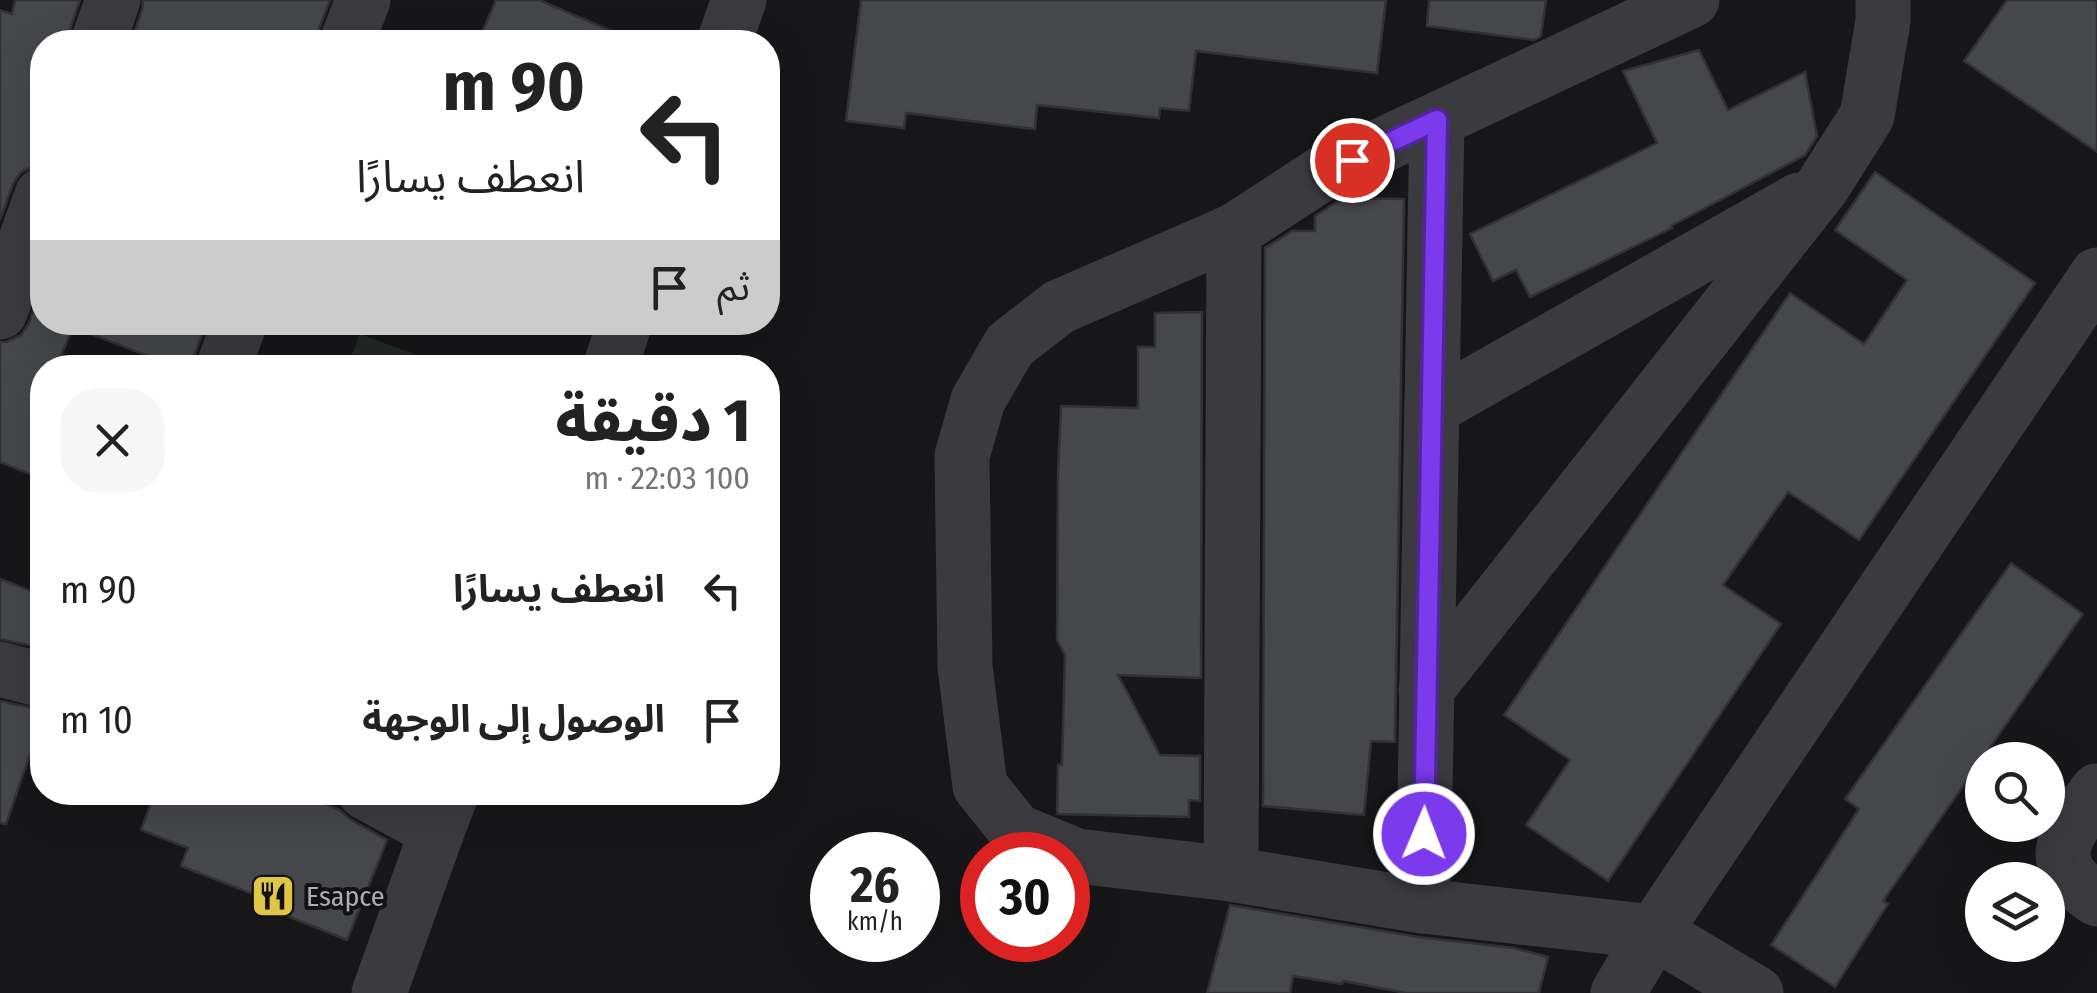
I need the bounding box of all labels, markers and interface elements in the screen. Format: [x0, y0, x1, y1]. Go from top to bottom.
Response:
text: 90 m [443, 45, 585, 129]
icon: left [620, 70, 750, 200]
pin [1310, 118, 1395, 203]
icon: arrive [1325, 133, 1380, 188]
text: انعطف يسارًا [356, 150, 585, 204]
icon: arrive [642, 260, 697, 315]
text: ثم [717, 264, 750, 310]
text: 1 دقيقة [555, 385, 750, 457]
button: close [60, 388, 165, 493]
text: 100 m · 22:03 [584, 459, 750, 497]
icon: left [695, 563, 750, 618]
text: انعطف يسارًا [453, 566, 665, 612]
text: 90 m [60, 567, 136, 613]
icon: arrive [695, 693, 750, 748]
text: الوصول إلى الوجهة [362, 696, 665, 742]
text: 10 m [60, 697, 133, 743]
map controls [1965, 742, 2065, 962]
button: search [1965, 742, 2065, 842]
position arrow [1372, 782, 1476, 886]
speed limit sign: 30 [960, 832, 1090, 962]
text: 26 [850, 855, 900, 915]
button: layers [1965, 862, 2065, 962]
restaurant icon: Esapce [250, 873, 296, 919]
place label: Esapce [306, 880, 385, 913]
text: km/h [847, 907, 903, 937]

